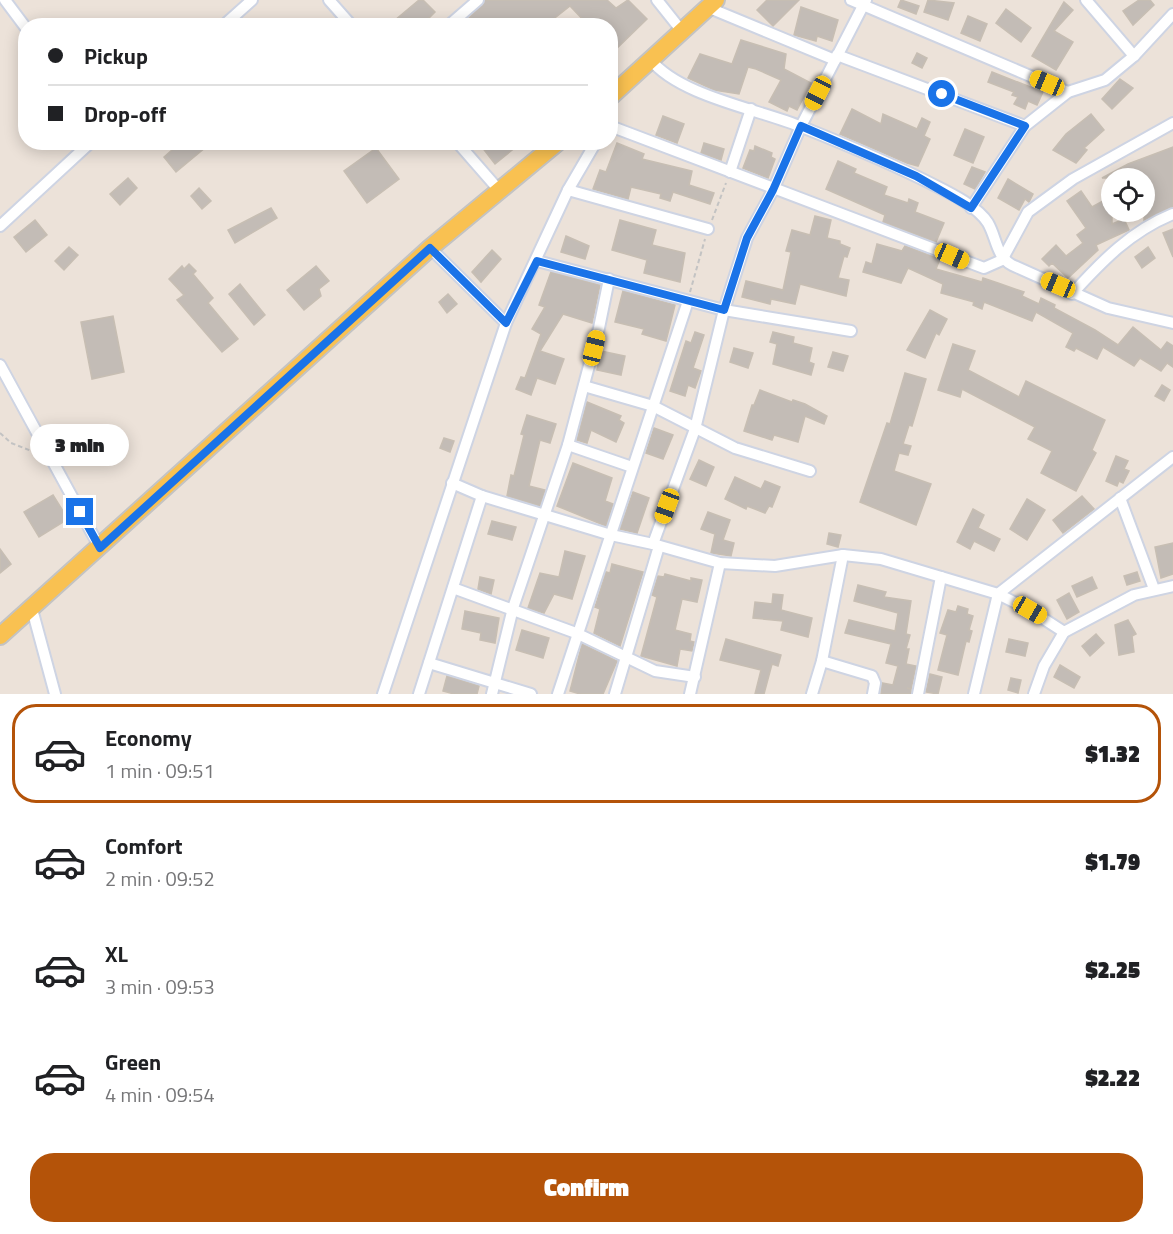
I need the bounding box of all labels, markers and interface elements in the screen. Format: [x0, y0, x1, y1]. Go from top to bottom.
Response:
text: Pickup [84, 39, 148, 73]
car [1027, 68, 1067, 98]
car [802, 73, 834, 113]
route start [928, 80, 955, 107]
text: Drop-off [84, 97, 166, 131]
map controls [1101, 168, 1155, 222]
button: locate [1101, 168, 1155, 222]
car [932, 240, 972, 272]
car [1038, 270, 1078, 300]
car [581, 328, 607, 368]
callout: 3 min [31, 425, 130, 467]
text: 3 min [55, 429, 104, 460]
car [652, 486, 682, 526]
route end [66, 498, 93, 525]
car [1010, 593, 1050, 627]
text: Economy [105, 721, 192, 755]
icon: car [33, 727, 87, 781]
text: $1.32 [1085, 737, 1140, 771]
text: 1 min · 09:51 [105, 755, 215, 786]
text: Comfort [105, 829, 183, 863]
icon: car [33, 835, 87, 889]
text: $1.79 [1085, 845, 1140, 879]
text: 2 min · 09:52 [105, 863, 215, 894]
text: XL [105, 937, 128, 971]
icon: car [33, 943, 87, 997]
text: $2.25 [1085, 953, 1140, 987]
text: 3 min · 09:53 [105, 971, 215, 1002]
text: Green [105, 1045, 161, 1079]
icon: car [33, 1051, 87, 1105]
text: $2.22 [1085, 1061, 1140, 1095]
text: 4 min · 09:54 [105, 1079, 215, 1110]
button: Confirm [30, 1153, 1143, 1222]

